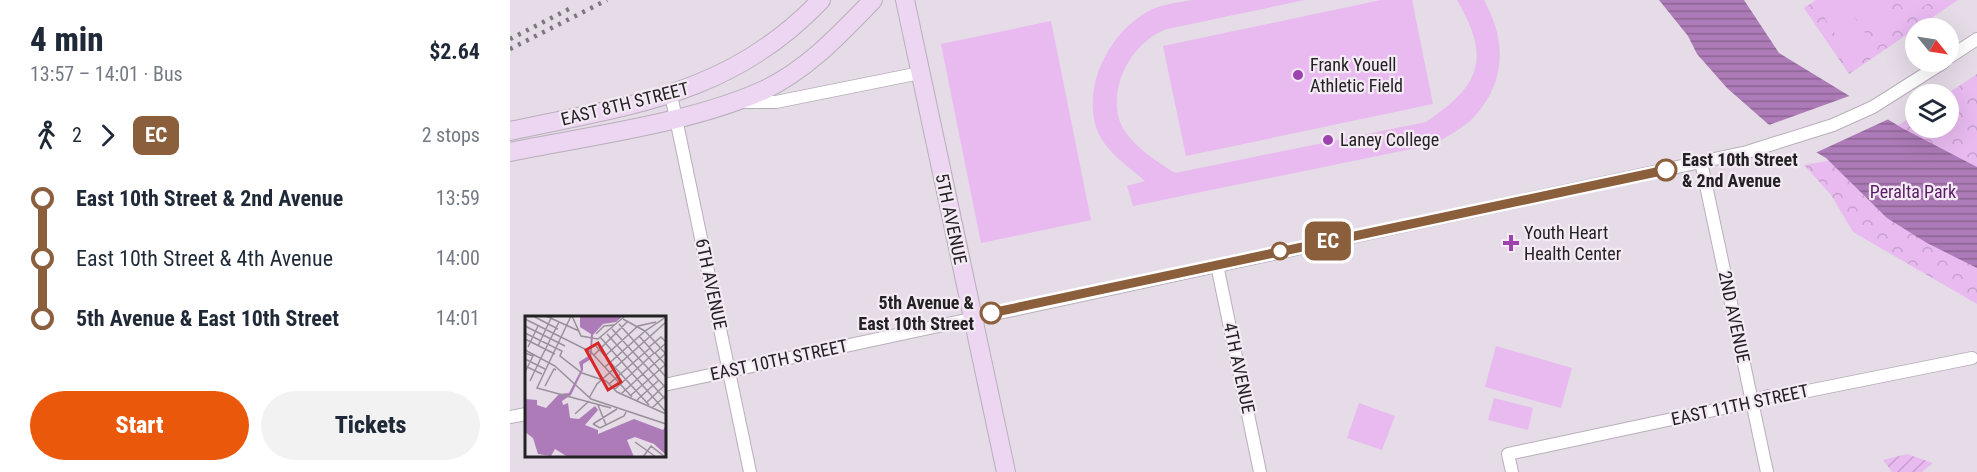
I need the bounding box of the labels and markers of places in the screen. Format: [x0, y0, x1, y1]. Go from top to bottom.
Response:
place label: Frank Youell Athletic Field [1310, 54, 1403, 96]
marker: Frank Youell Athletic Field [1291, 68, 1305, 82]
place label: Laney College [1340, 129, 1439, 150]
marker: Laney College [1321, 133, 1335, 147]
place label: East 10th Street & 2nd Avenue [1682, 149, 1798, 191]
marker: East 10th Street & 2nd Avenue [1655, 159, 1677, 181]
place label: Youth Heart Health Center [1524, 222, 1622, 264]
marker: Youth Heart Health Center [1502, 234, 1520, 252]
unlabelled marker [1271, 242, 1289, 260]
place label: 5th Avenue & East 10th Street [858, 292, 975, 334]
marker: 5th Avenue & East 10th Street [980, 302, 1002, 324]

